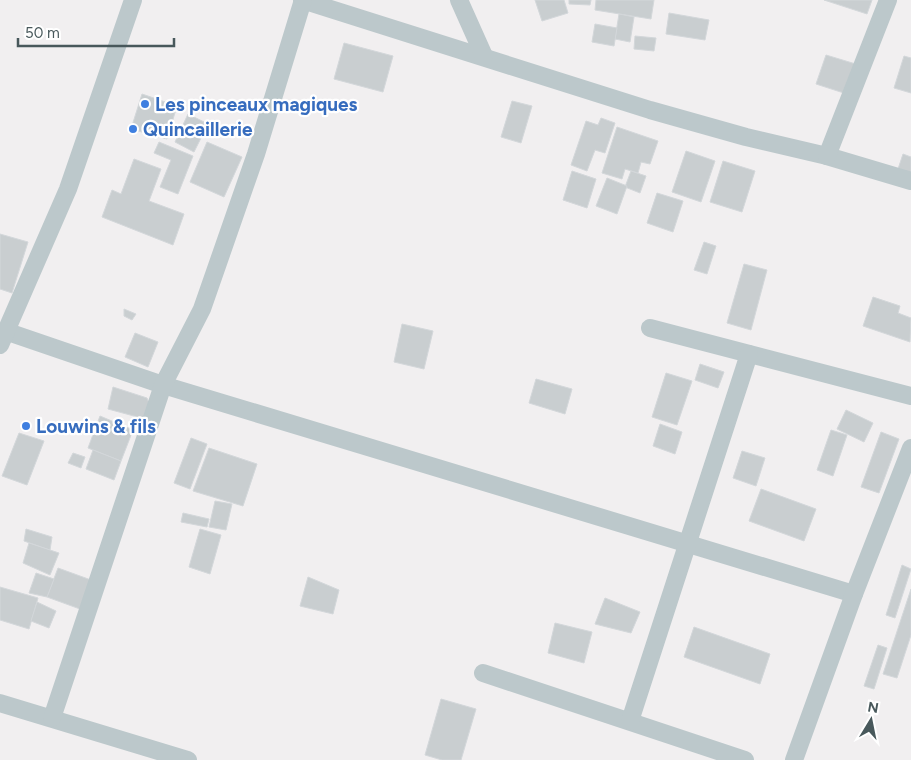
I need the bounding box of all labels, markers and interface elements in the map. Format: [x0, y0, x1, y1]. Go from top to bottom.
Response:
scale bar [18, 15, 174, 47]
text: 50 m [25, 24, 60, 42]
place label: Les pinceaux magiques [155, 93, 357, 116]
marker: Les pinceaux magiques [139, 98, 151, 110]
place label: Quincaillerie [143, 118, 253, 141]
marker: Quincaillerie [127, 123, 139, 135]
place label: Louwins & fils [36, 415, 156, 438]
marker: Louwins & fils [20, 420, 32, 432]
north arrow [846, 695, 896, 745]
text: N [866, 698, 880, 717]

